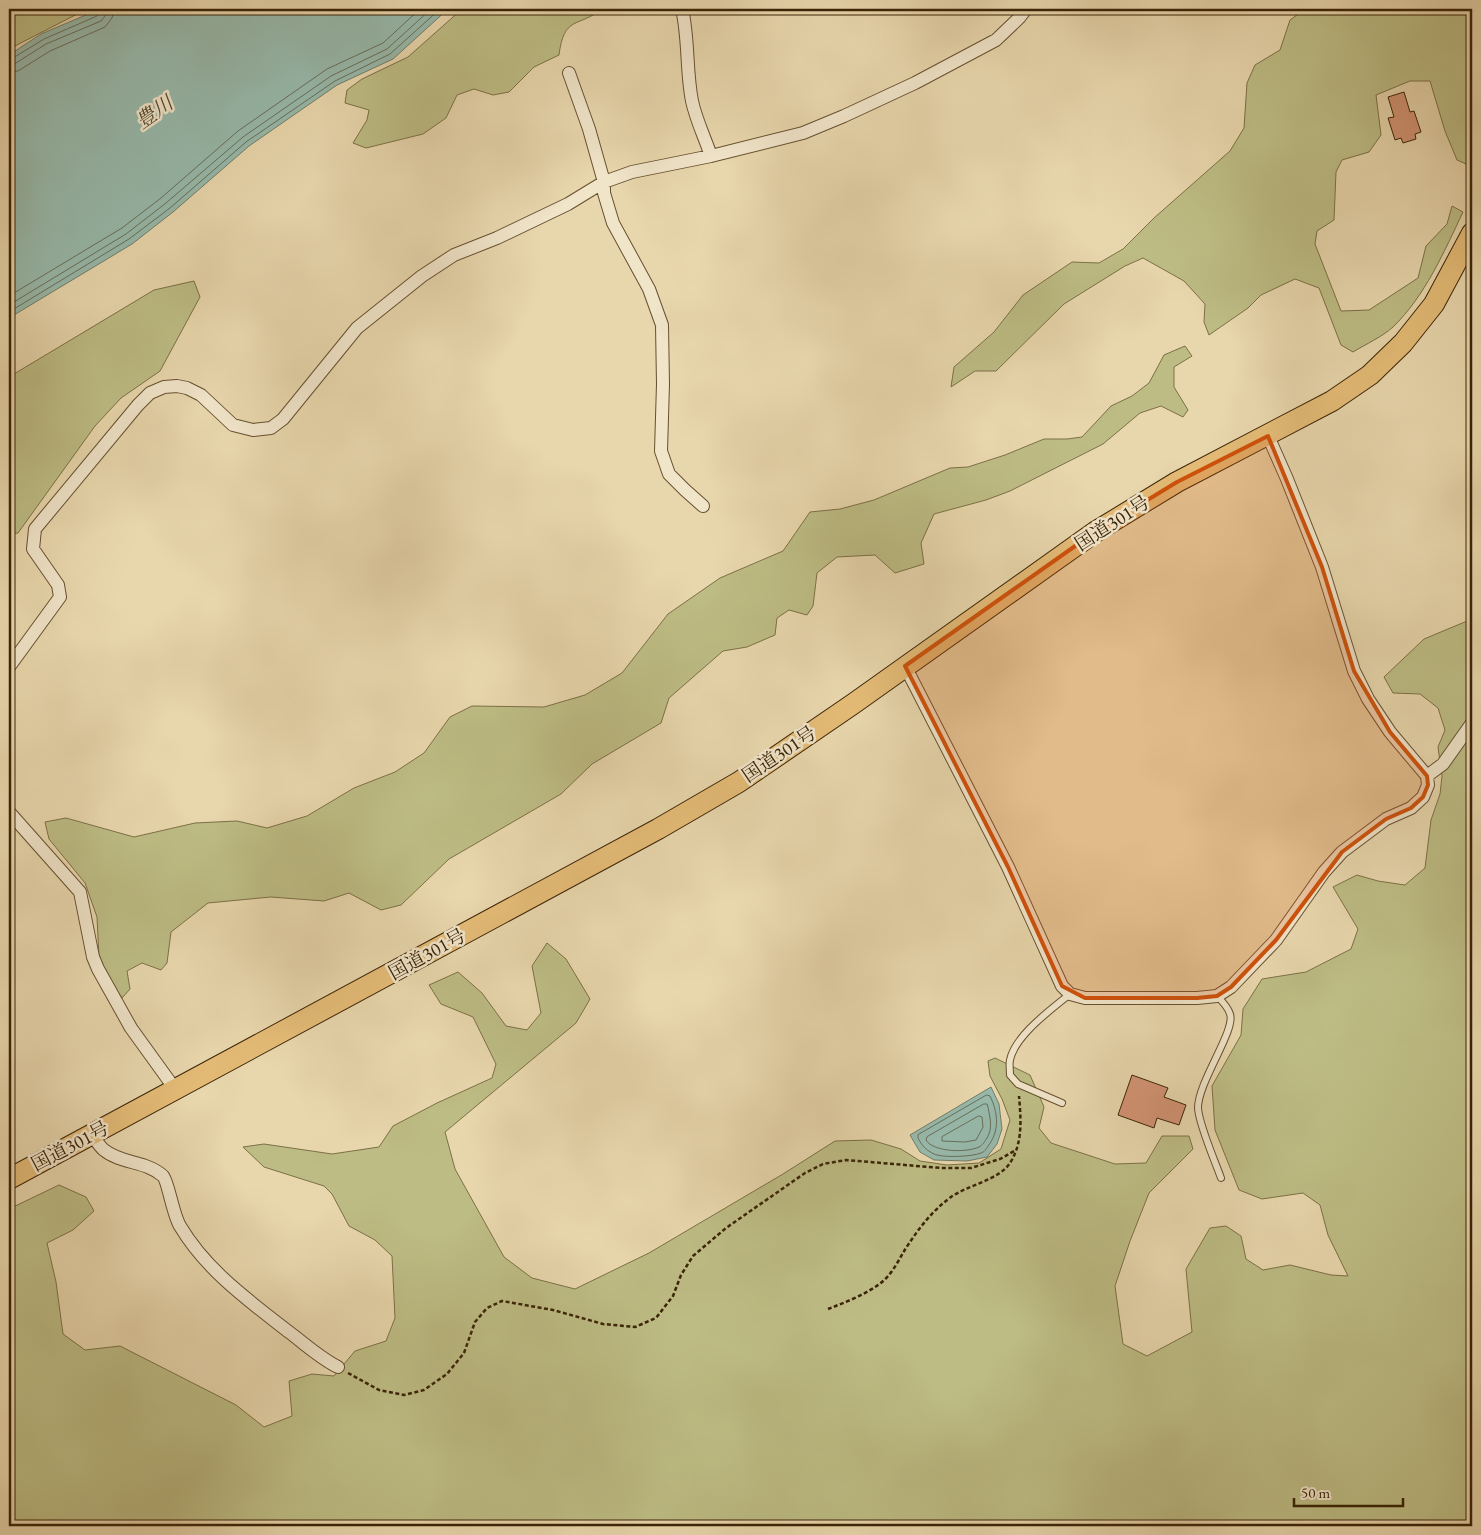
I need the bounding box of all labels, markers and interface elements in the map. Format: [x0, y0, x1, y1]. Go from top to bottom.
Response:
water label: 豊川 [130, 89, 179, 134]
street label: 国道301号 [1070, 490, 1154, 556]
street label: 国道301号 [737, 720, 821, 788]
street label: 国道301号 [384, 923, 470, 985]
street label: 国道301号 [27, 1115, 113, 1177]
scale bar [1294, 1475, 1402, 1507]
text: 50 m [1301, 1483, 1330, 1502]

